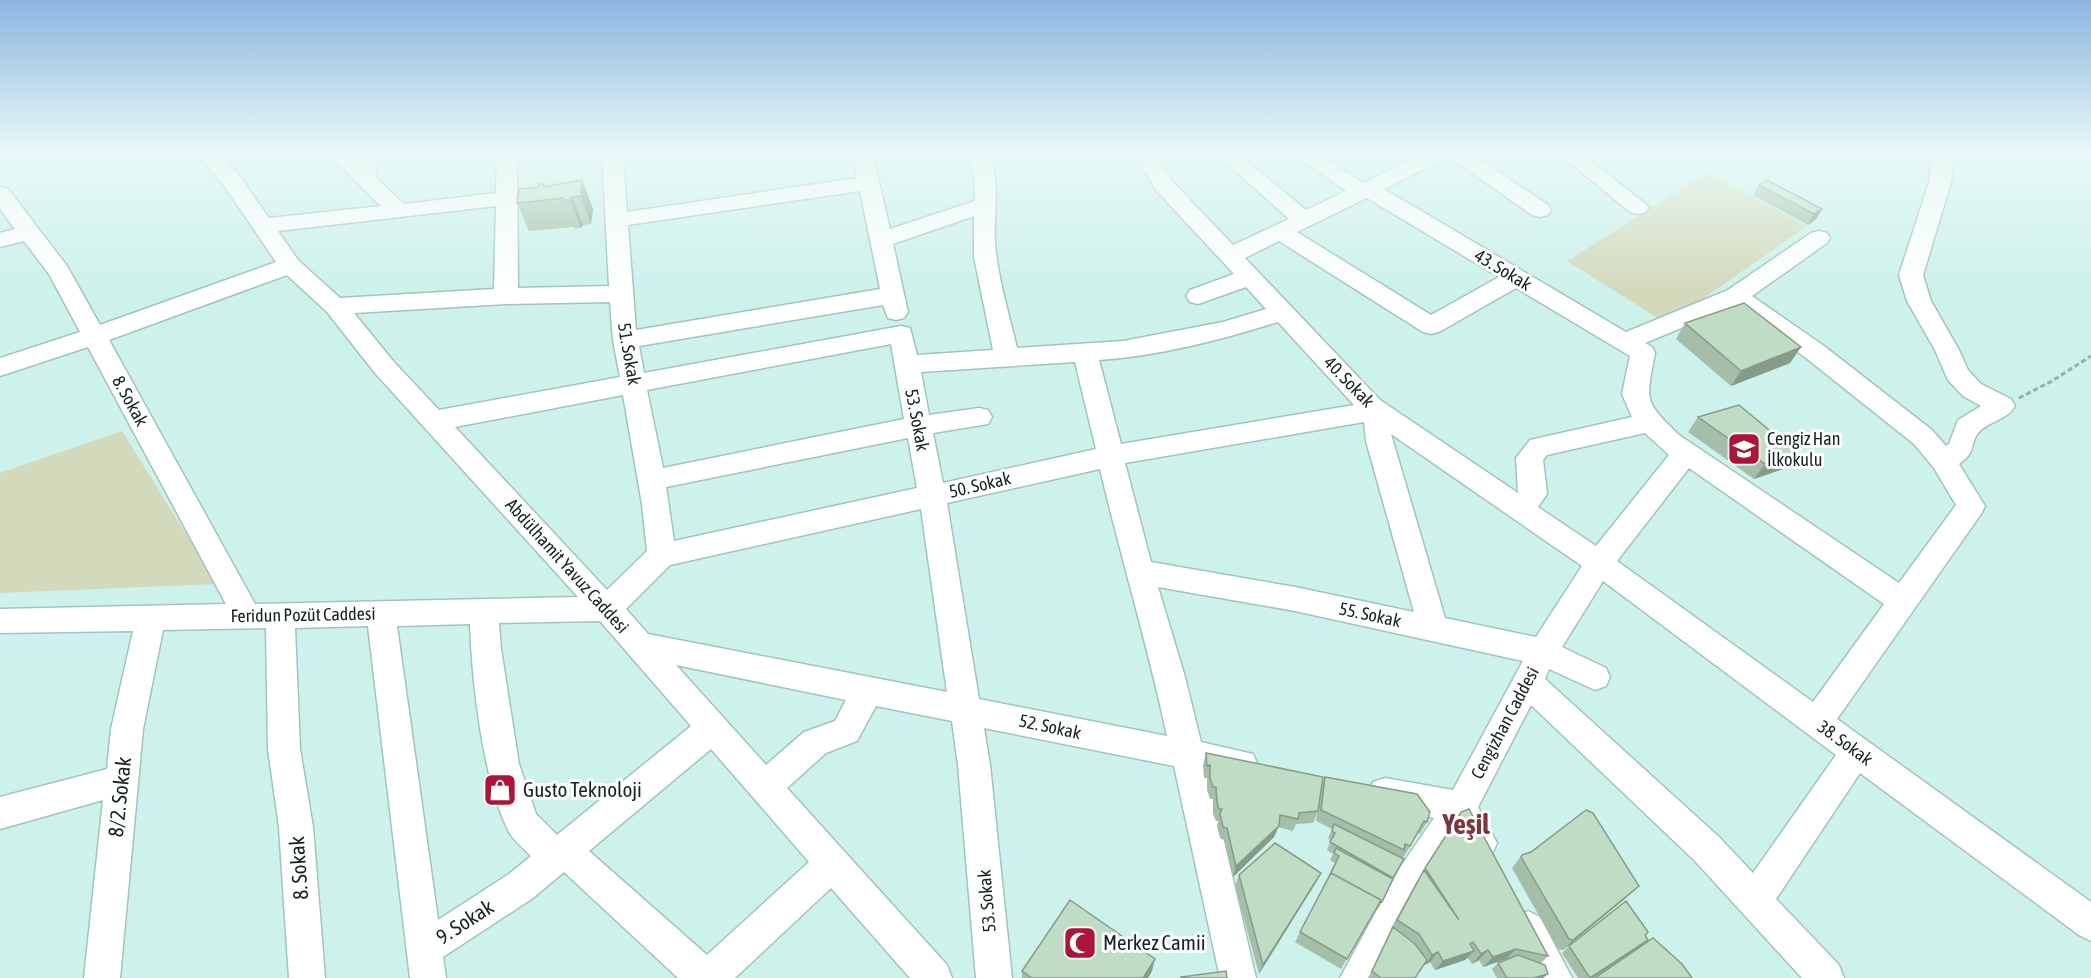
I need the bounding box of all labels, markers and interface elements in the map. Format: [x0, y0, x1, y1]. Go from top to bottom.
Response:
street label: 43. Sokak [1471, 244, 1536, 295]
street label: 51. Sokak [614, 321, 645, 387]
street label: 40. Sokak [1320, 352, 1379, 412]
street label: 8. Sokak [108, 372, 153, 430]
street label: 53. Sokak [901, 387, 934, 453]
place label: Cengiz Han İlkokulu [1767, 428, 1840, 470]
school or university icon: Cengiz Han İlkokulu [1726, 431, 1762, 467]
street label: 50. Sokak [947, 467, 1013, 502]
street label: Abdülhamit Yavuz Caddesi [501, 494, 633, 637]
street label: 55. Sokak [1337, 598, 1403, 631]
street label: Feridun Pozüt Caddesi [230, 603, 376, 626]
street label: Cengizhan Caddesi [1466, 663, 1543, 782]
street label: 52. Sokak [1017, 710, 1083, 743]
street label: 38. Sokak [1814, 716, 1877, 770]
street label: 8/2. Sokak [103, 756, 135, 838]
shop icon: Gusto Teknoloji [482, 772, 518, 808]
place label: Gusto Teknoloji [523, 777, 642, 801]
district label: Yeşil [1441, 808, 1490, 840]
street label: 8. Sokak [284, 836, 312, 901]
street label: 53. Sokak [973, 869, 1000, 933]
street label: 9. Sokak [431, 894, 498, 948]
mosque icon: Merkez Camii [1062, 925, 1098, 961]
place label: Merkez Camii [1103, 930, 1206, 954]

